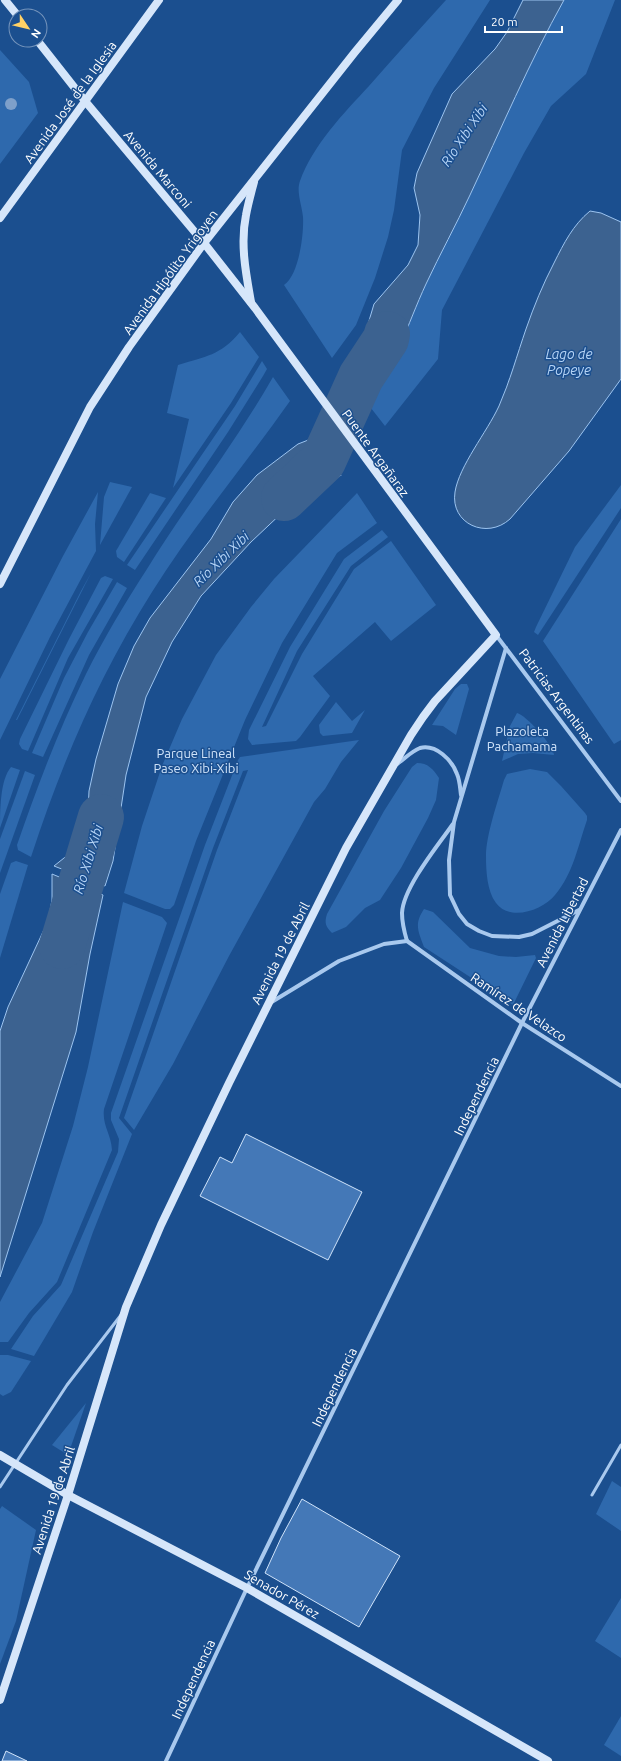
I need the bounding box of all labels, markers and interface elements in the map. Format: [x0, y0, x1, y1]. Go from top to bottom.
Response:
north arrow [8, 8, 48, 48]
scale bar [485, 8, 562, 34]
text: 20 m [491, 15, 518, 28]
text: N [29, 27, 43, 41]
street label: Avenida José de la Iglesia [21, 38, 119, 166]
water label: Río Xibi Xibi [437, 100, 491, 169]
street label: Avenida Marconi [122, 127, 194, 211]
street label: Avenida Hipólito Yrigoyen [120, 207, 220, 337]
water label: Lago de Popeye [545, 346, 593, 378]
street label: Puente Argañaraz [340, 407, 412, 499]
water label: Río Xibi Xibi [190, 528, 253, 590]
street label: Patricias Argentinas [517, 646, 598, 747]
park label: Plazoleta Pachamama [487, 724, 557, 753]
park label: Parque Lineal Paseo Xibi-Xibi [153, 746, 239, 775]
water label: Río Xibi Xibi [70, 822, 106, 896]
street label: Avenida Libertad [533, 875, 591, 969]
street label: Avenida 19 de Abril [248, 899, 312, 1006]
street label: Ramírez de Velazco [468, 970, 570, 1044]
street label: Independencia [451, 1054, 501, 1138]
street label: Independencia [309, 1345, 359, 1429]
street label: Avenida 19 de Abril [29, 1444, 77, 1556]
street label: Senador Pérez [242, 1567, 322, 1621]
street label: Independencia [169, 1637, 217, 1721]

